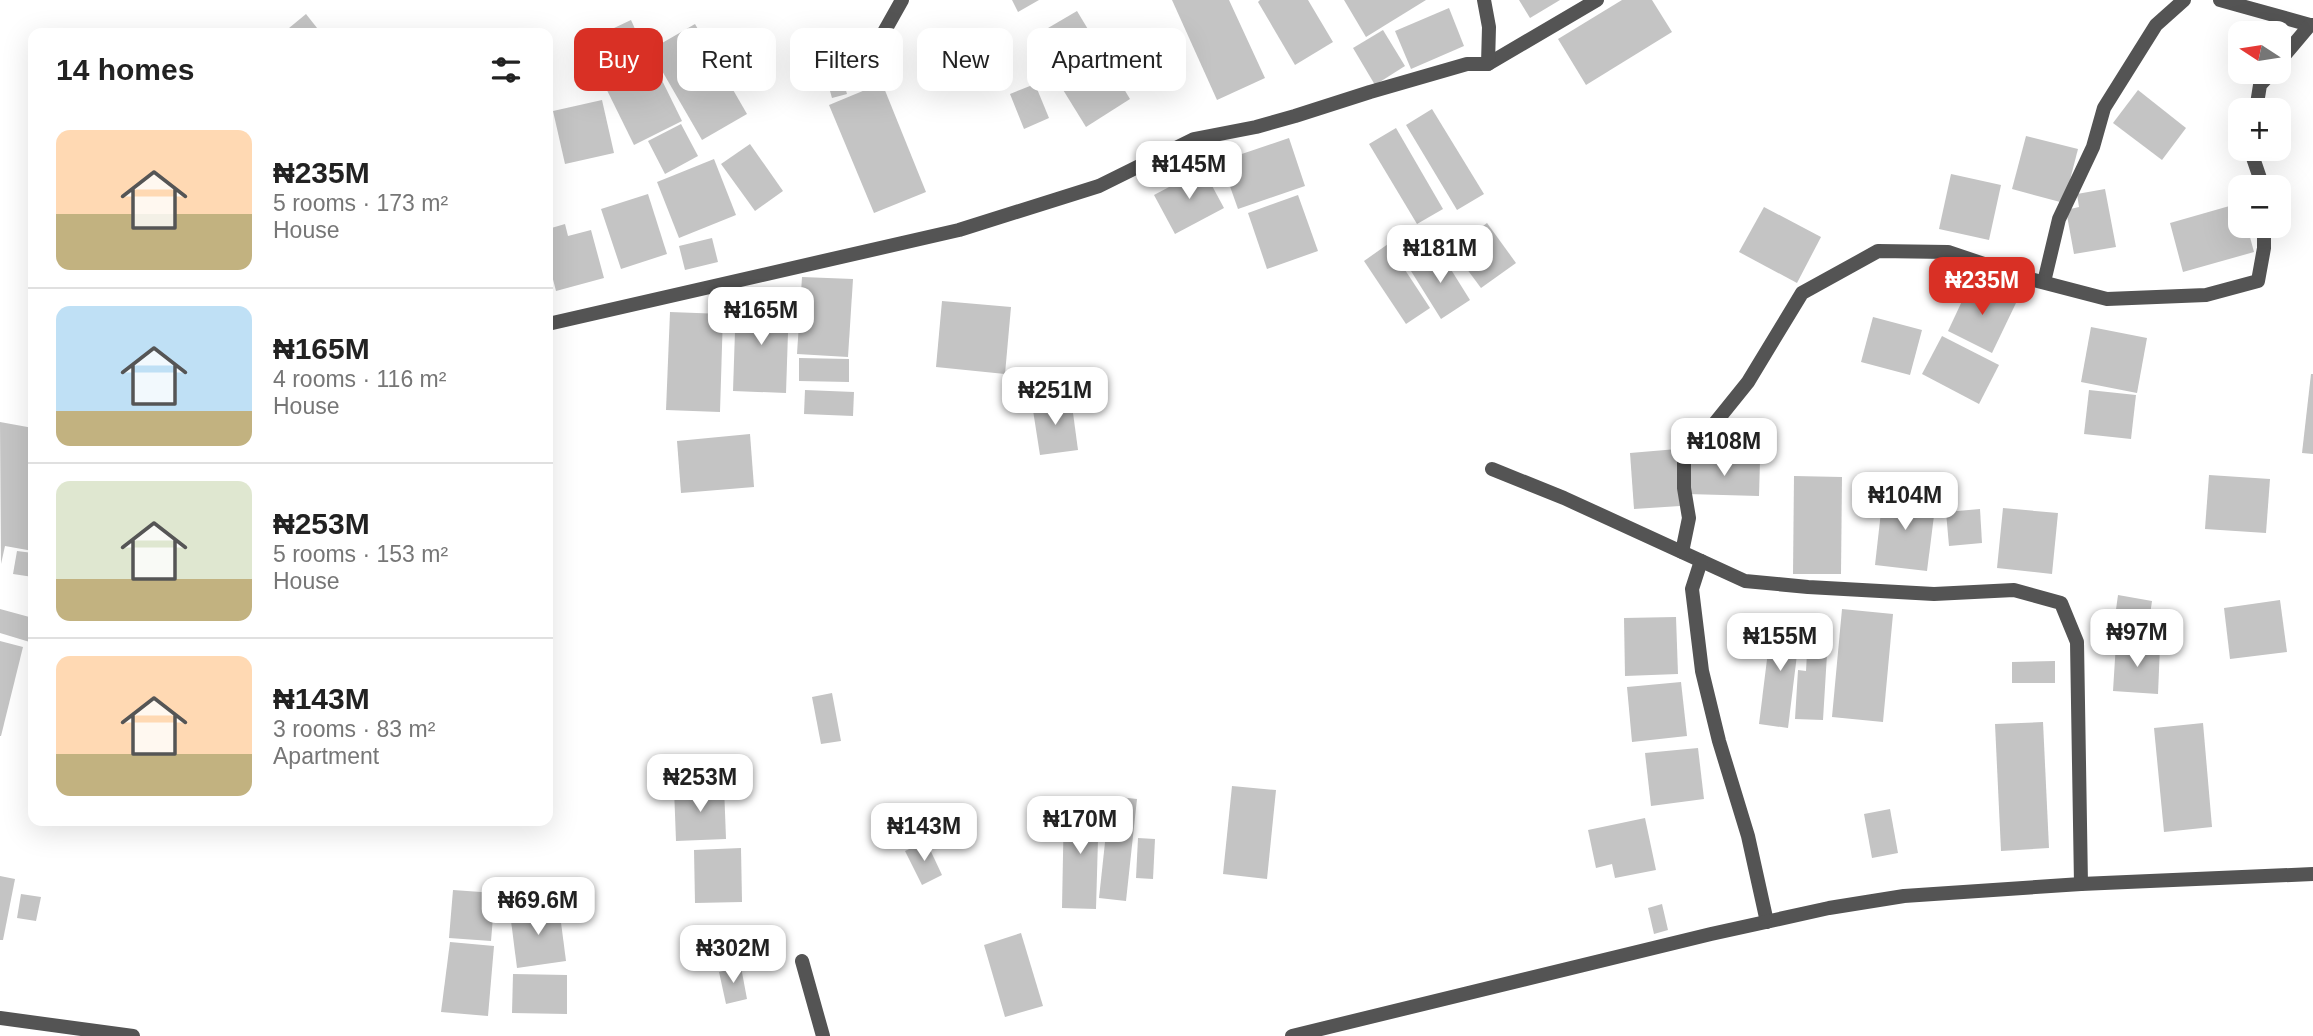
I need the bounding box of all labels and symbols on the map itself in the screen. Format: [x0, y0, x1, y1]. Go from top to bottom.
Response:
north arrow [2228, 21, 2291, 84]
pin: ₦145M [1140, 142, 1238, 201]
pin: ₦181M [1391, 226, 1489, 285]
pin: ₦235M [1933, 258, 2031, 317]
pin: ₦165M [712, 288, 810, 347]
pin: ₦251M [1006, 368, 1104, 427]
pin: ₦108M [1675, 419, 1773, 478]
pin: ₦104M [1856, 472, 1954, 532]
pin: ₦97M [2096, 610, 2178, 669]
pin: ₦155M [1731, 614, 1829, 673]
pin: ₦253M [651, 754, 749, 814]
pin: ₦170M [1031, 796, 1129, 856]
pin: ₦143M [875, 804, 973, 863]
pin: ₦69.6M [481, 878, 595, 937]
pin: ₦302M [684, 926, 782, 985]

